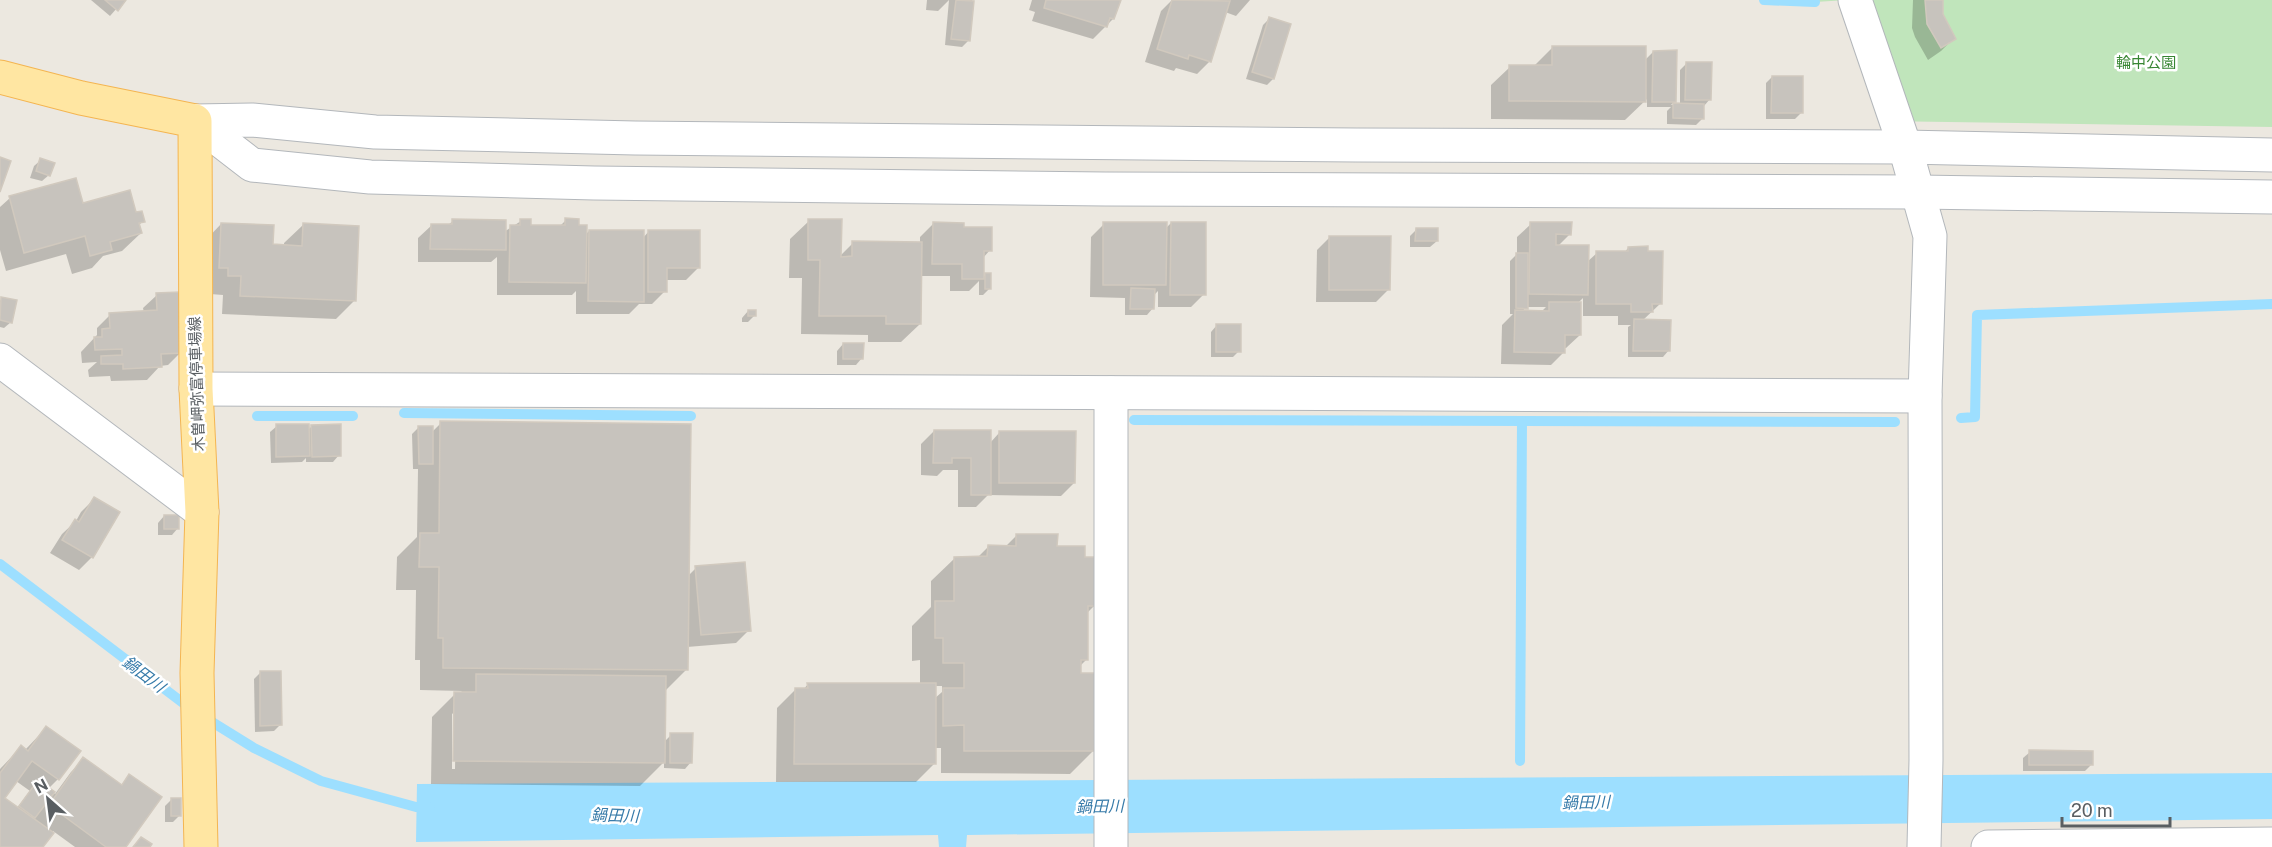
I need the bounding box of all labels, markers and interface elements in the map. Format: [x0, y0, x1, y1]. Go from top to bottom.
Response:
park label: 輪中公園 [2116, 54, 2176, 71]
street label: 木曽岬弥富停車場線 [186, 316, 207, 452]
water label: 鍋田川 [119, 652, 170, 698]
north arrow [18, 769, 78, 829]
text: N [31, 775, 51, 798]
scale bar [2062, 790, 2170, 828]
water label: 鍋田川 [1562, 793, 1612, 812]
water label: 鍋田川 [1076, 797, 1126, 816]
text: 20 m [2071, 800, 2113, 821]
water label: 鍋田川 [591, 805, 641, 826]

